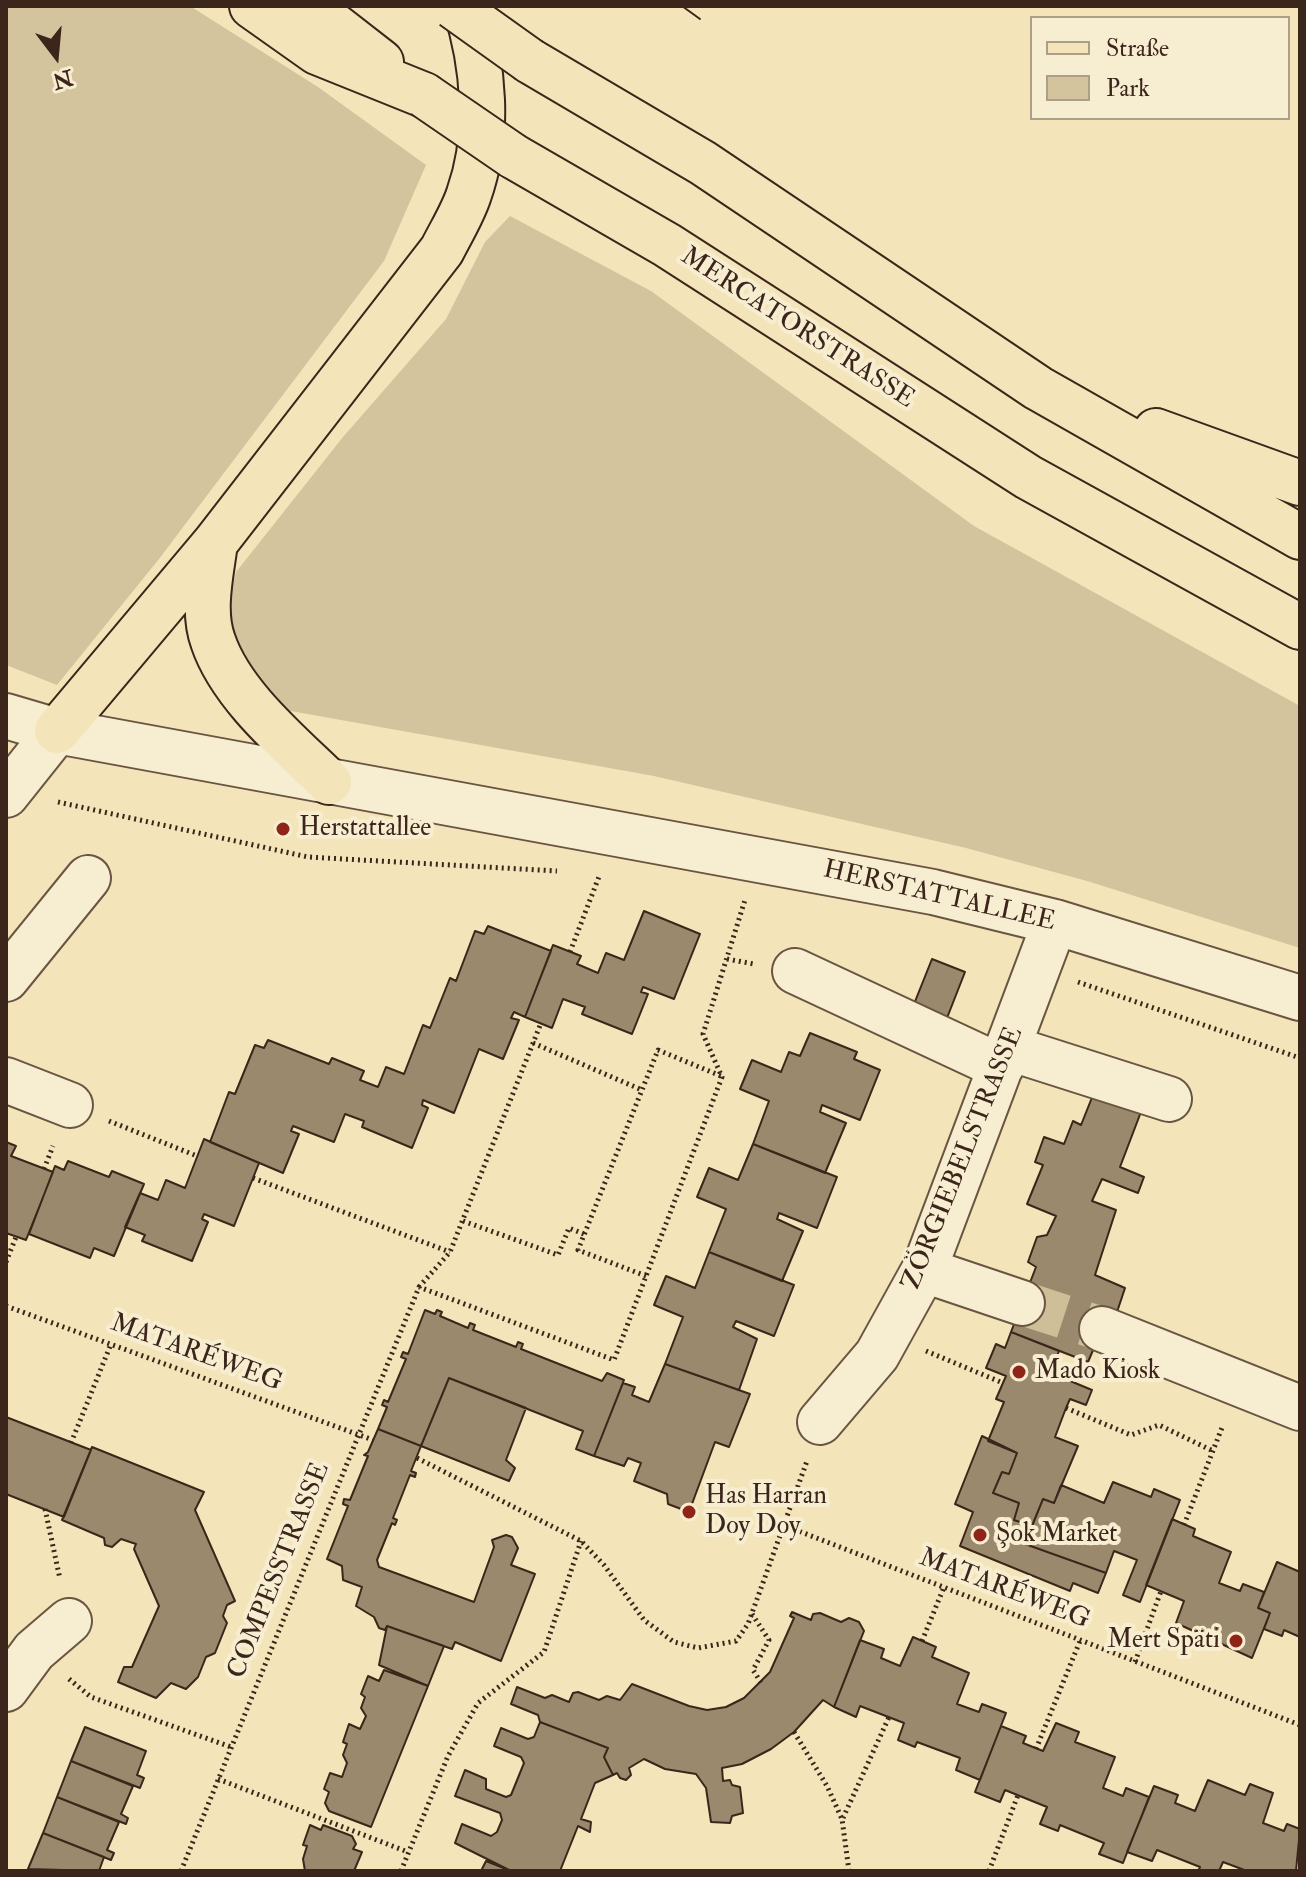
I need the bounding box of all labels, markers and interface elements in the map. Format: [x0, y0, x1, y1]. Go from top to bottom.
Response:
north arrow [16, 16, 96, 96]
legend [1030, 16, 1290, 120]
text: Straße [1106, 33, 1169, 64]
text: N [49, 63, 76, 95]
text: Park [1106, 73, 1150, 104]
street label: MERCATORSTRASSE [674, 242, 920, 416]
place label: Herstattallee [299, 813, 431, 845]
marker: Herstattallee [274, 820, 292, 838]
street label: HERSTATTALLEE [820, 855, 1058, 939]
street label: ZÖRGIEBELSTRASSE [897, 1023, 1031, 1295]
street label: MATARÉWEG [106, 1309, 286, 1399]
place label: Mado Kiosk [1035, 1356, 1160, 1388]
marker: Mado Kiosk [1010, 1363, 1028, 1381]
street label: COMPESSTRASSE [222, 1459, 338, 1683]
place label: Has Harran Doy Doy [705, 1481, 827, 1542]
marker: Has Harran Doy Doy [680, 1503, 698, 1521]
place label: Şok Market [996, 1519, 1117, 1551]
marker: Şok Market [971, 1526, 989, 1544]
street label: MATARÉWEG [914, 1543, 1094, 1637]
place label: Mert Späti [1107, 1625, 1220, 1657]
marker: Mert Späti [1227, 1632, 1245, 1650]

